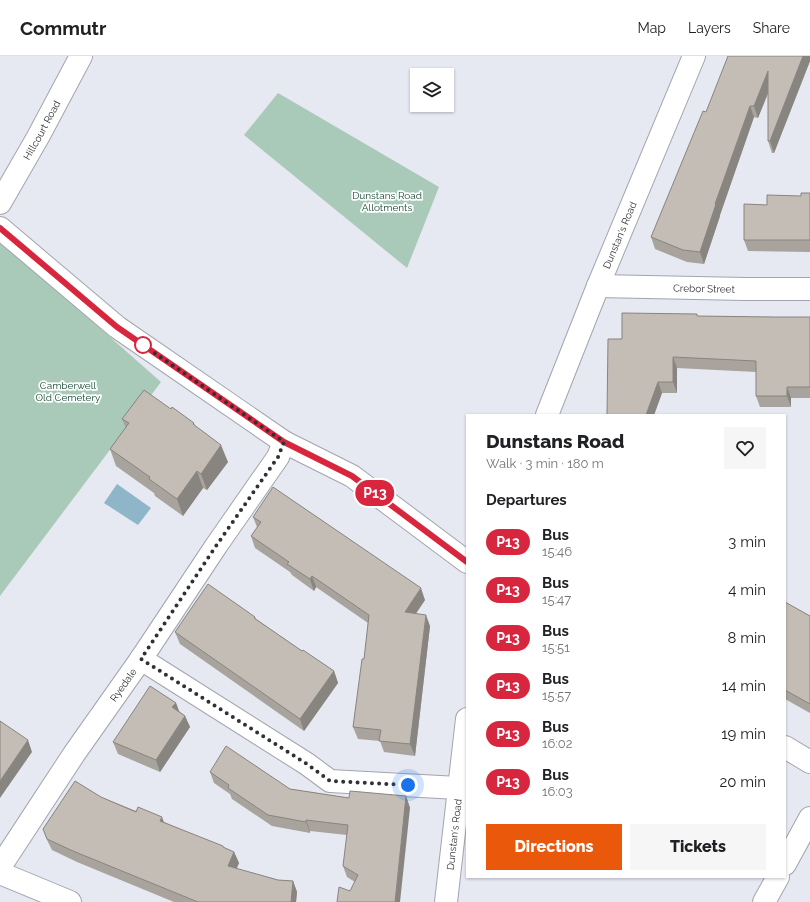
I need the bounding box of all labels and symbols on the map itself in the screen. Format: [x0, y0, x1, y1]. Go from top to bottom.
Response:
street label: Hillcourt Road [21, 99, 62, 162]
park label: Dunstans Road Allotments [352, 190, 422, 213]
street label: Dunstan's Road [601, 200, 639, 270]
street label: Crebor Street [673, 283, 736, 295]
unlabelled marker [134, 336, 152, 354]
park label: Camberwell Old Cemetery [36, 380, 101, 403]
line badge: P13 [352, 480, 398, 506]
street label: Ryedale [108, 666, 139, 704]
your location [398, 775, 418, 795]
street label: Dunstan's Road [445, 798, 464, 871]

